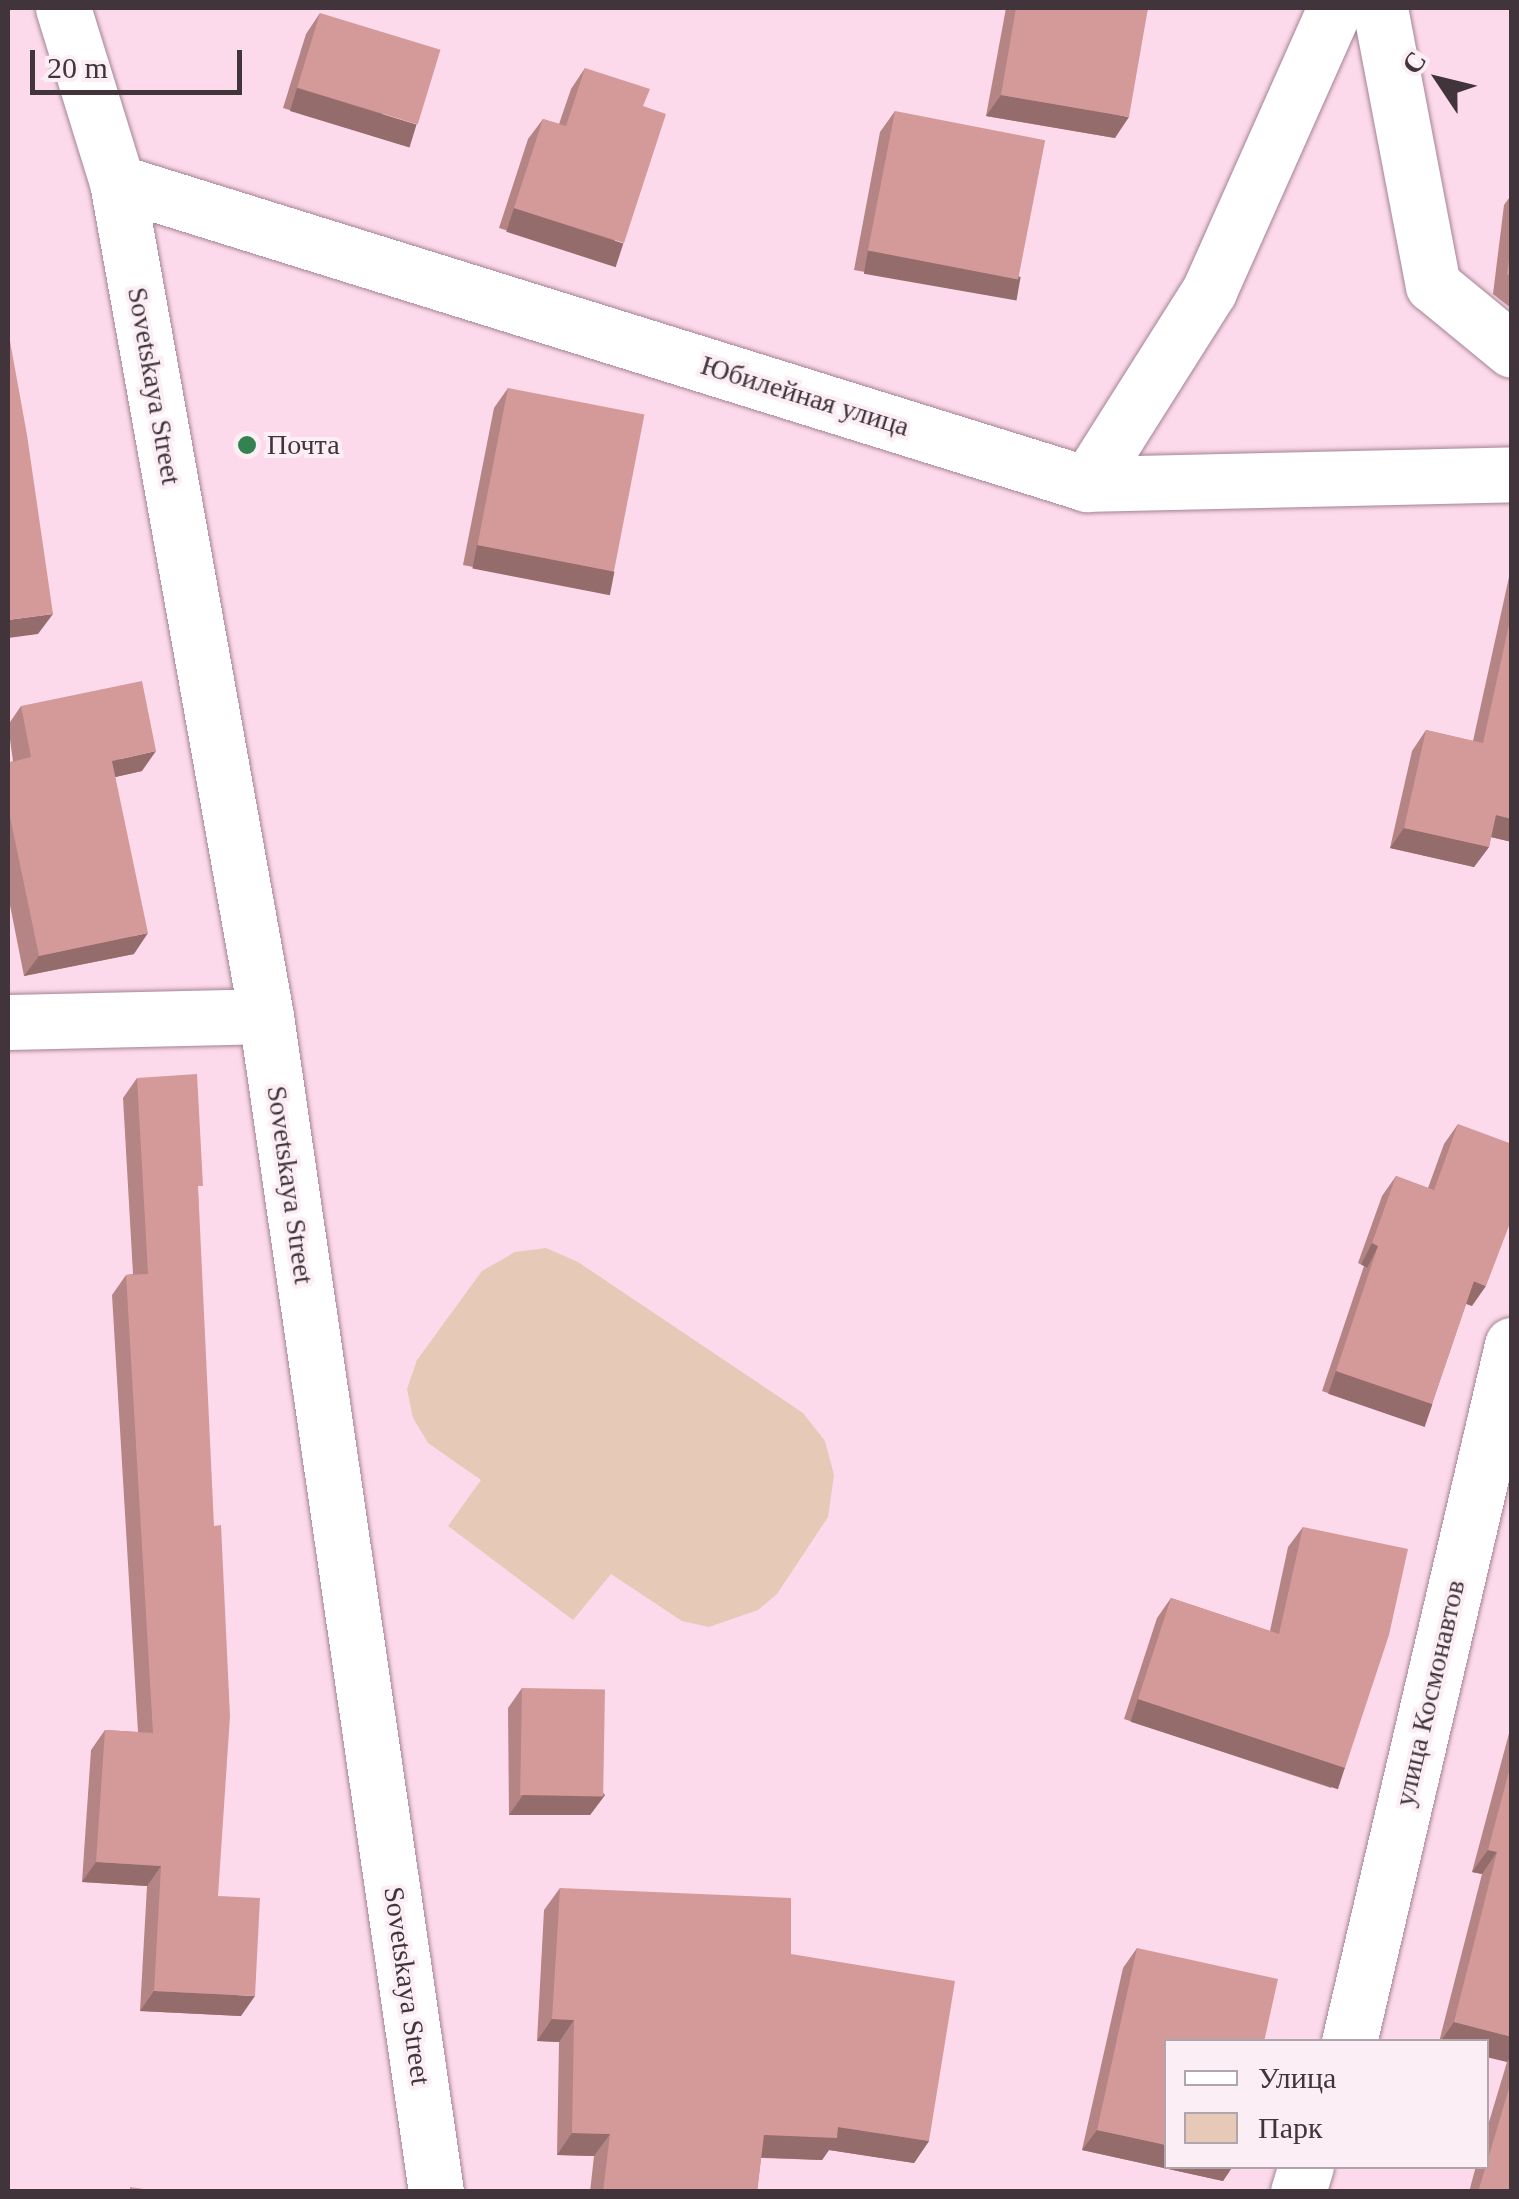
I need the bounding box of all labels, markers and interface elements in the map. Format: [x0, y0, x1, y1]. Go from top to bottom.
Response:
scale bar [35, 30, 248, 92]
north arrow [1389, 30, 1489, 130]
text: С [1396, 45, 1433, 80]
text: 20 m [47, 51, 108, 84]
street label: Sovetskaya Street [120, 285, 188, 487]
street label: Юбилейная улица [697, 348, 913, 444]
place label: Почта [267, 428, 340, 462]
marker: Почта [236, 434, 258, 456]
street label: Sovetskaya Street [259, 1084, 321, 1286]
street label: улица Космонавтов [1388, 1577, 1472, 1809]
street label: Sovetskaya Street [376, 1885, 438, 2087]
legend [1164, 2039, 1489, 2169]
text: Улица [1258, 2061, 1336, 2094]
text: Парк [1258, 2111, 1323, 2144]

